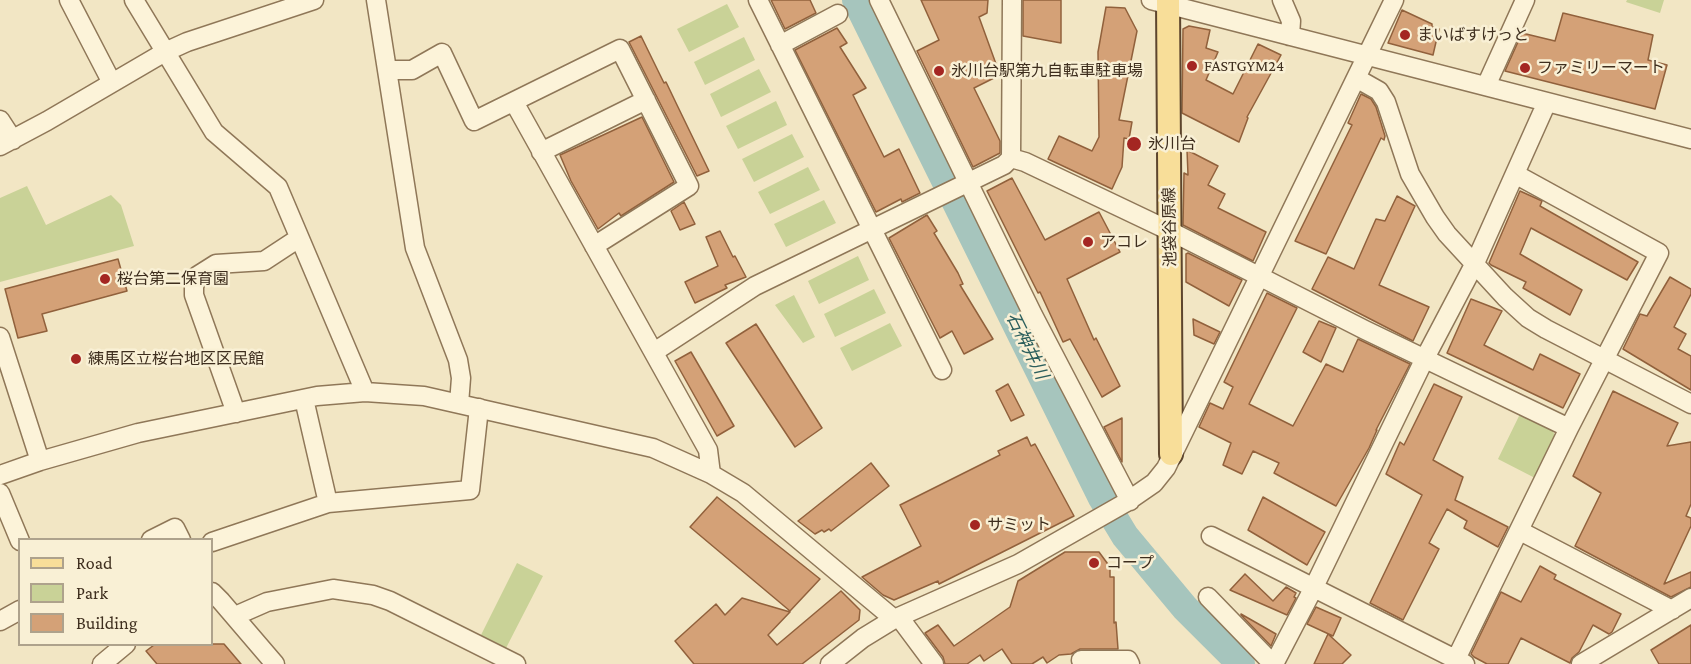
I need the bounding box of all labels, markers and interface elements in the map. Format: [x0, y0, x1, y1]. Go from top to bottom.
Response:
place label: まいばすけっと [1417, 25, 1529, 45]
marker: まいばすけっと [1398, 28, 1412, 42]
place label: FASTGYM24 [1204, 56, 1284, 76]
place label: ファミリーマート [1537, 58, 1665, 78]
marker: FASTGYM24 [1185, 59, 1199, 73]
place label: 氷川台駅第九自転車駐車場 [951, 61, 1143, 81]
marker: ファミリーマート [1518, 61, 1532, 75]
marker: 氷川台駅第九自転車駐車場 [932, 64, 946, 78]
place label: 氷川台 [1148, 134, 1196, 154]
marker: 氷川台 [1125, 135, 1143, 153]
street label: 池袋谷原線 [1160, 187, 1180, 267]
place label: アコレ [1100, 232, 1148, 252]
marker: アコレ [1081, 235, 1095, 249]
place label: 桜台第二保育園 [117, 269, 229, 289]
marker: 桜台第二保育園 [98, 272, 112, 286]
water label: 石神井川 [1002, 309, 1052, 383]
place label: 練馬区立桜台地区区民館 [88, 349, 264, 369]
marker: 練馬区立桜台地区区民館 [69, 352, 83, 366]
place label: サミット [987, 515, 1051, 535]
marker: サミット [968, 518, 982, 532]
legend [18, 538, 213, 646]
text: Road [76, 553, 113, 573]
place label: コープ [1106, 553, 1154, 573]
marker: コープ [1087, 556, 1101, 570]
text: Park [76, 583, 108, 603]
text: Building [76, 613, 137, 633]

